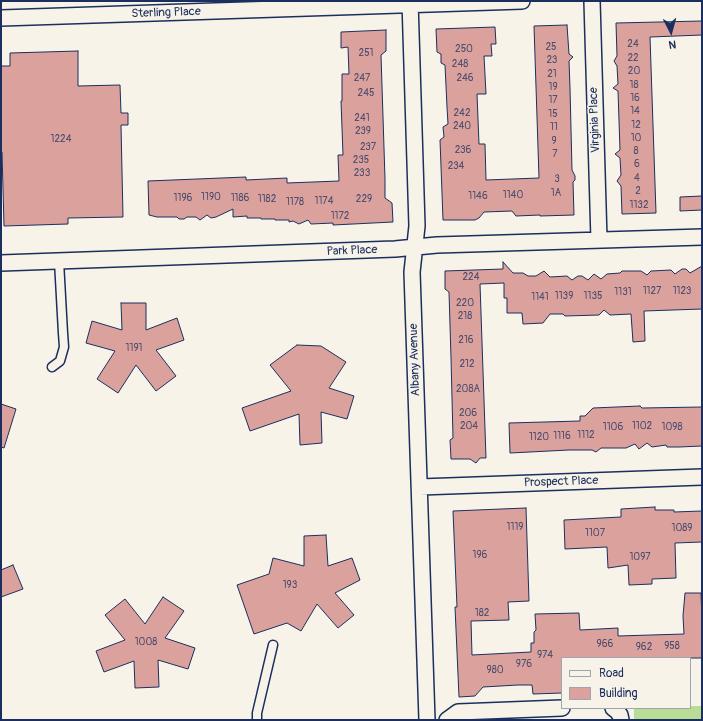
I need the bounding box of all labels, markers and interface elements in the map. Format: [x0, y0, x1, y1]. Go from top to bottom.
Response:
street label: Sterling Place [131, 5, 201, 21]
north arrow [651, 12, 691, 52]
house number: 24 [627, 38, 639, 50]
text: N [668, 38, 677, 51]
house number: 25 [545, 41, 557, 53]
house number: 250 [455, 43, 473, 55]
house number: 251 [359, 47, 373, 59]
house number: 22 [627, 52, 639, 64]
house number: 23 [547, 54, 557, 66]
house number: 248 [452, 58, 468, 70]
house number: 20 [628, 65, 640, 77]
house number: 21 [547, 68, 557, 80]
house number: 247 [354, 72, 370, 84]
house number: 246 [456, 72, 474, 84]
house number: 18 [630, 79, 638, 91]
house number: 19 [548, 81, 558, 93]
house number: 245 [358, 87, 374, 99]
street label: Virginia Place [587, 87, 603, 153]
house number: 16 [630, 92, 640, 104]
house number: 17 [548, 94, 558, 106]
house number: 14 [630, 105, 640, 117]
house number: 242 [454, 107, 470, 119]
house number: 15 [548, 108, 558, 120]
house number: 241 [354, 112, 370, 124]
house number: 12 [631, 119, 641, 131]
house number: 240 [453, 120, 471, 132]
house number: 11 [550, 121, 558, 133]
house number: 239 [355, 125, 371, 137]
house number: 10 [631, 132, 641, 144]
house number: 1224 [51, 133, 71, 145]
house number: 9 [551, 135, 557, 147]
house number: 237 [360, 141, 376, 153]
house number: 236 [455, 144, 471, 156]
house number: 8 [633, 145, 639, 157]
house number: 7 [552, 148, 558, 160]
house number: 235 [353, 154, 369, 166]
house number: 6 [634, 158, 640, 170]
house number: 234 [448, 160, 464, 172]
house number: 233 [354, 167, 370, 179]
house number: 4 [634, 172, 640, 184]
house number: 3 [554, 173, 560, 185]
house number: 2 [635, 185, 641, 197]
house number: 1A [551, 187, 561, 199]
house number: 1140 [503, 189, 523, 201]
house number: 1146 [468, 190, 488, 202]
house number: 1190 [201, 191, 221, 203]
house number: 1196 [174, 192, 192, 204]
house number: 1186 [231, 192, 249, 204]
house number: 1182 [258, 193, 276, 205]
house number: 229 [356, 193, 372, 205]
house number: 1174 [315, 195, 333, 207]
house number: 1178 [286, 196, 304, 208]
house number: 1132 [630, 199, 648, 211]
house number: 1172 [331, 210, 349, 222]
street label: Park Place [326, 243, 378, 259]
house number: 224 [463, 271, 479, 283]
house number: 1127 [643, 285, 661, 297]
house number: 1123 [673, 285, 691, 297]
house number: 1131 [614, 286, 632, 298]
house number: 1139 [555, 290, 573, 302]
house number: 1135 [584, 290, 602, 302]
house number: 1141 [531, 291, 549, 303]
house number: 220 [456, 297, 474, 309]
house number: 218 [458, 310, 472, 322]
street label: Albany Avenue [407, 323, 423, 397]
house number: 216 [458, 334, 474, 346]
house number: 1191 [126, 342, 142, 354]
house number: 212 [459, 358, 475, 370]
house number: 208A [456, 383, 480, 395]
house number: 206 [459, 407, 477, 419]
house number: 204 [460, 420, 478, 432]
house number: 1102 [632, 420, 652, 432]
house number: 1106 [603, 421, 623, 433]
house number: 1098 [662, 421, 682, 433]
house number: 1112 [577, 429, 595, 441]
house number: 1116 [553, 430, 571, 442]
house number: 1120 [529, 431, 549, 443]
street label: Prospect Place [524, 474, 598, 490]
house number: 1119 [507, 521, 523, 533]
house number: 1089 [672, 522, 692, 534]
house number: 1107 [585, 527, 605, 539]
house number: 196 [473, 549, 487, 561]
house number: 1097 [629, 551, 651, 563]
house number: 193 [283, 579, 297, 591]
house number: 182 [475, 607, 489, 619]
house number: 1008 [135, 636, 157, 648]
house number: 966 [597, 638, 613, 650]
house number: 958 [664, 640, 680, 652]
house number: 962 [636, 641, 652, 653]
house number: 974 [537, 649, 553, 661]
legend [561, 657, 691, 709]
house number: 976 [516, 658, 532, 670]
house number: 980 [486, 664, 504, 676]
text: Road [599, 666, 624, 681]
text: Building [599, 686, 638, 701]

